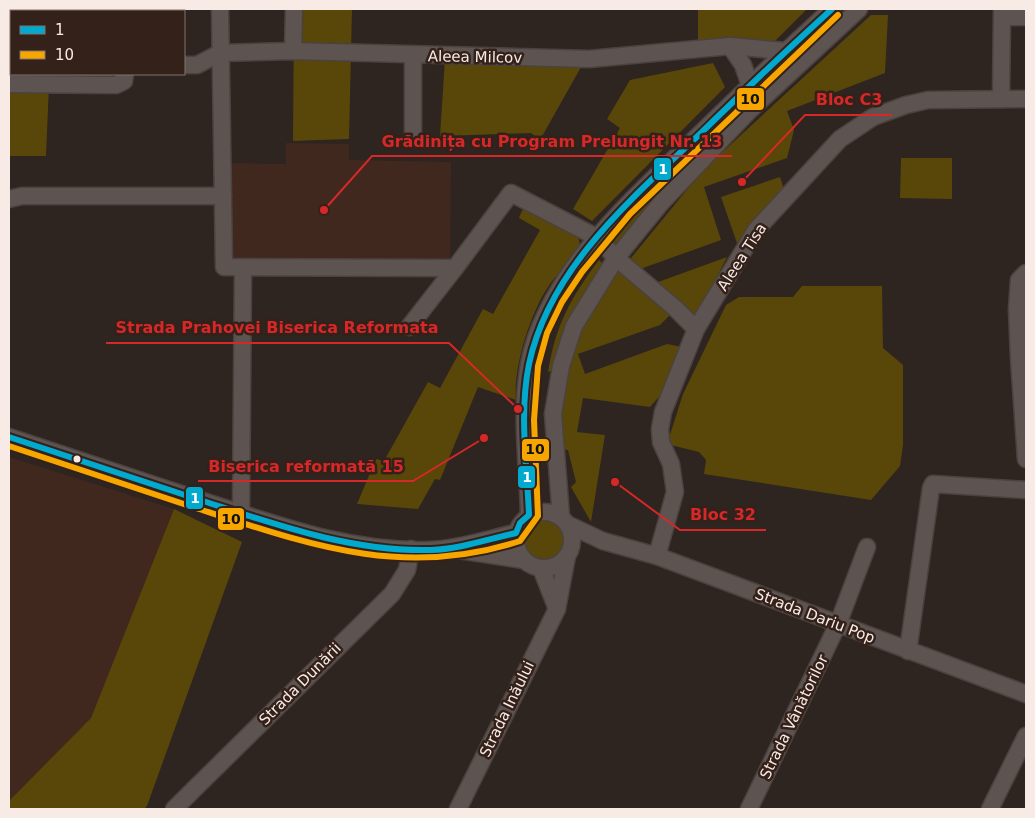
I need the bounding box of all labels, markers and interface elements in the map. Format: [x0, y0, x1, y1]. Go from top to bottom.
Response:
legend [10, 10, 185, 75]
text: 1 [55, 21, 65, 39]
text: 10 [55, 46, 74, 64]
street label: Aleea Milcov [428, 47, 522, 67]
callout: Bloc C3 [805, 84, 892, 115]
line badge: 10 [736, 87, 765, 111]
text: Bloc C3 [816, 90, 882, 109]
text: 10 [740, 91, 760, 107]
callout: Grădinița cu Program Prelungit Nr. 13 [372, 125, 732, 156]
text: Grădinița cu Program Prelungit Nr. 13 [382, 132, 722, 151]
line badge: 1 [653, 157, 672, 181]
text: 1 [658, 161, 668, 177]
street label: Aleea Tisa [714, 220, 770, 294]
callout: Strada Prahovei Biserica Reformata [106, 312, 449, 343]
text: Strada Prahovei Biserica Reformata [115, 318, 439, 337]
line badge: 10 [521, 438, 550, 462]
text: 10 [525, 441, 545, 457]
callout: Biserica reformată 15 [198, 450, 413, 481]
unlabelled marker [72, 454, 82, 464]
text: Biserica reformată 15 [208, 457, 404, 476]
line badge: 1 [517, 465, 536, 489]
text: 1 [522, 469, 532, 485]
line badge: 1 [185, 486, 204, 510]
text: 1 [190, 490, 200, 506]
callout: Bloc 32 [680, 499, 766, 530]
text: Bloc 32 [690, 505, 756, 524]
line badge: 10 [217, 507, 245, 531]
text: 10 [221, 511, 241, 527]
street label: Strada Dariu Pop [753, 585, 877, 647]
street label: Strada Dunării [255, 639, 345, 729]
street label: Strada Vânătorilor [756, 651, 832, 782]
street label: Strada Inăului [476, 658, 538, 760]

